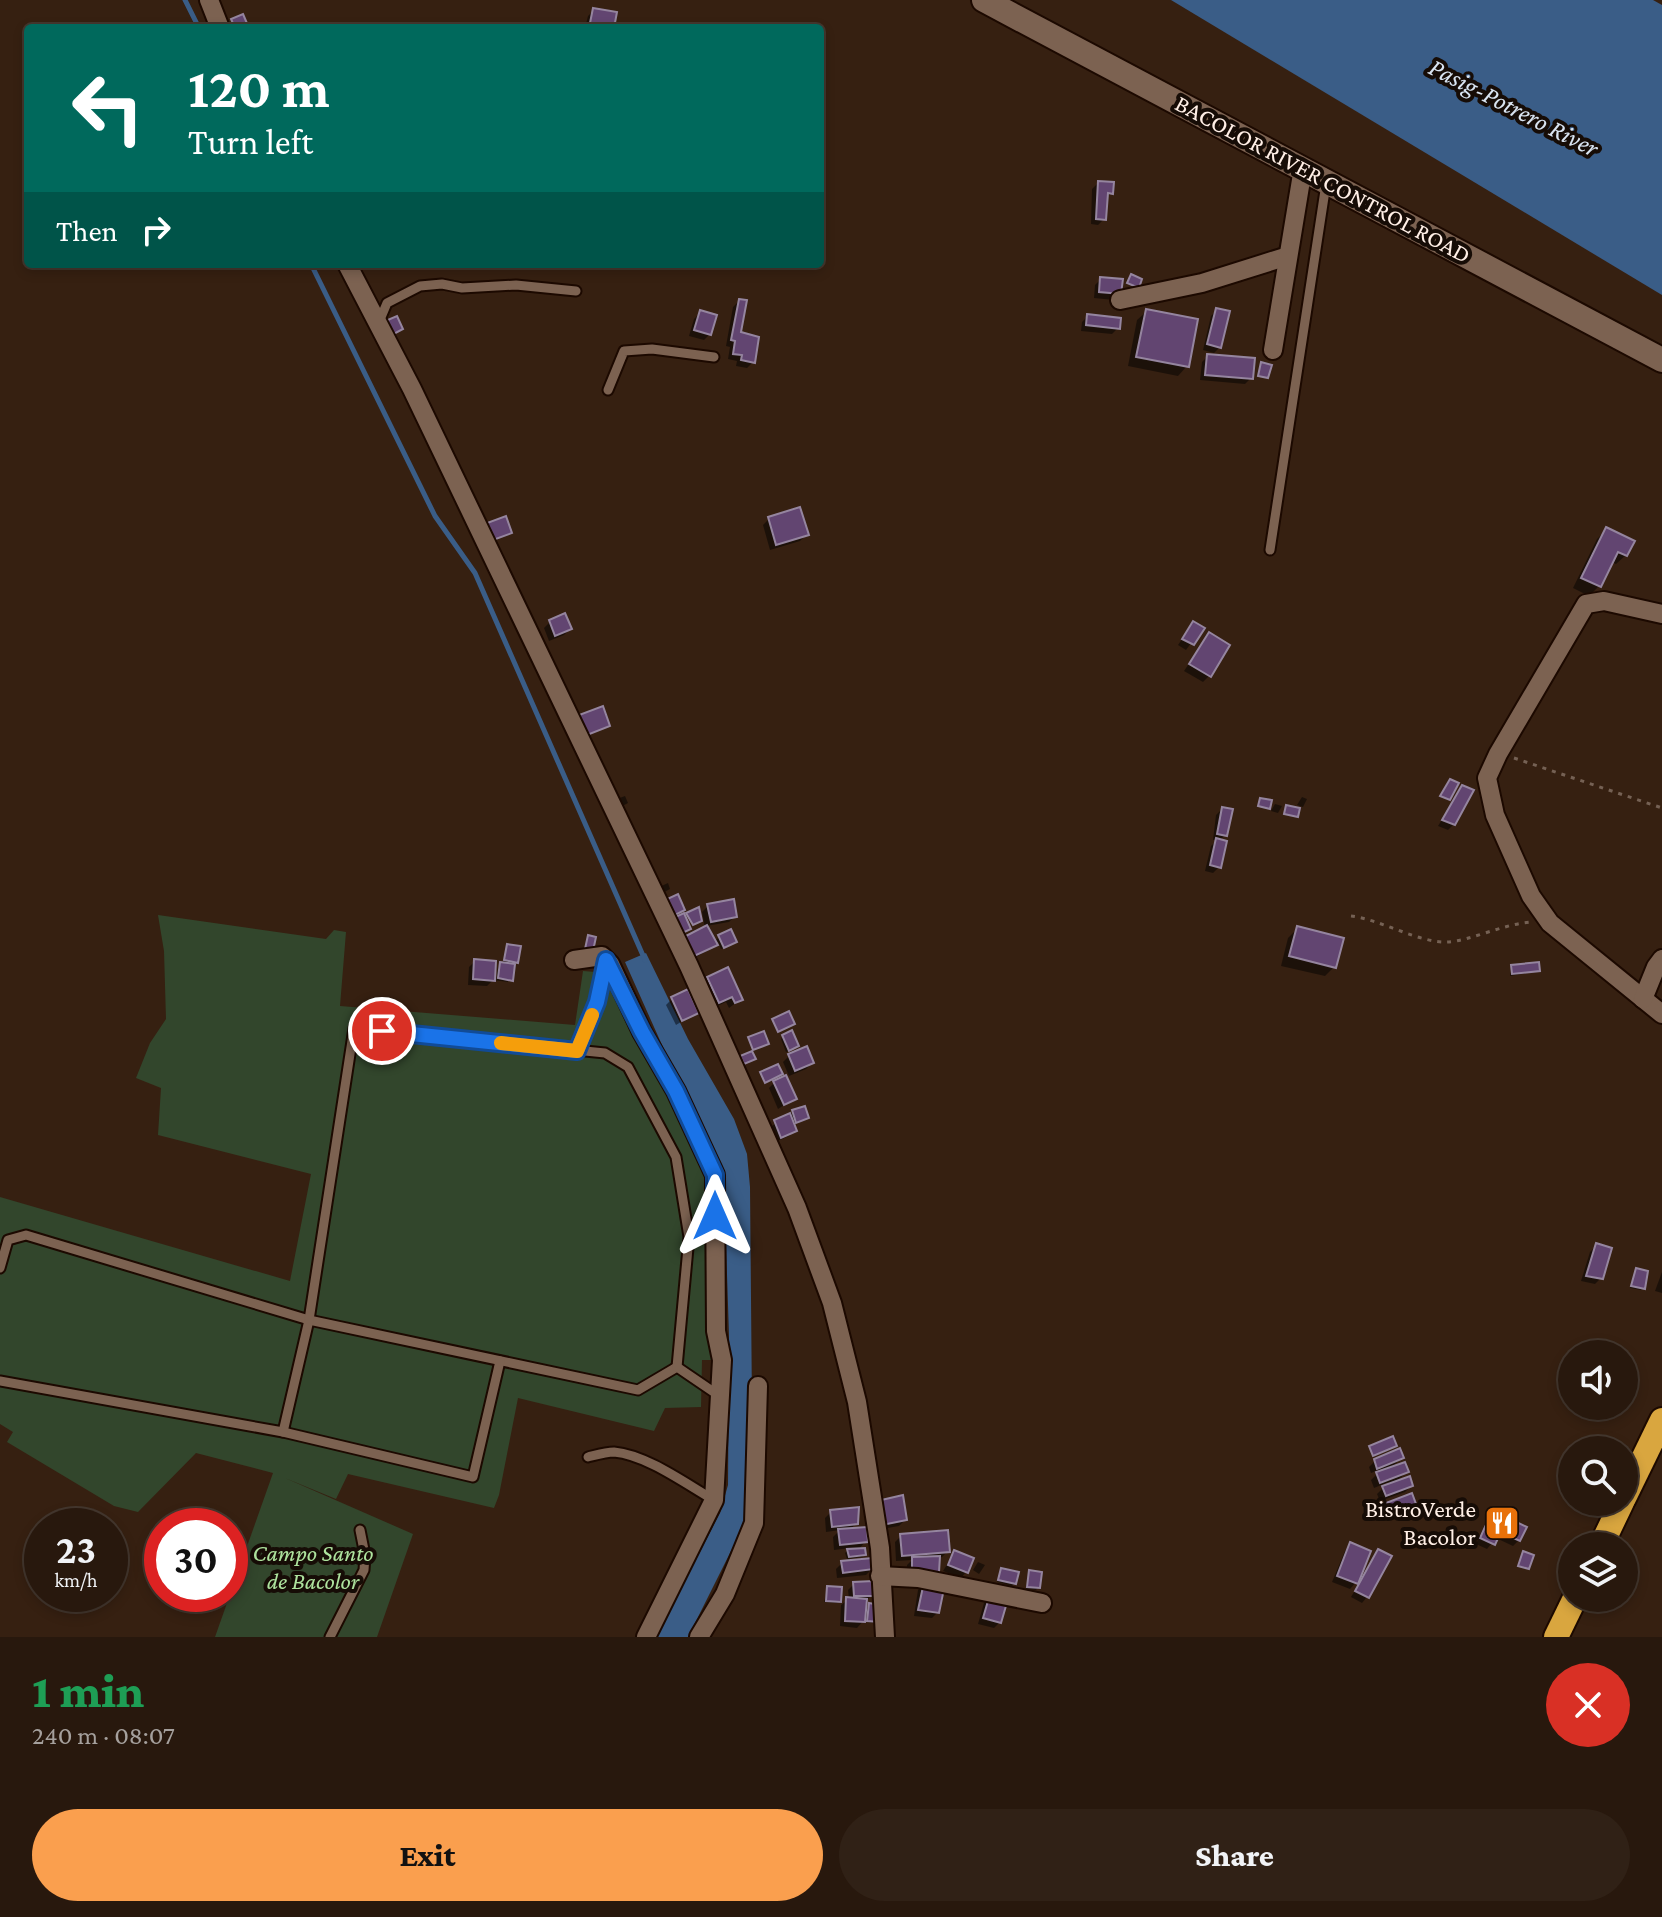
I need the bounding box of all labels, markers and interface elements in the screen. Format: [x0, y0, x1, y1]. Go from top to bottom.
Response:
water label: Pasig-Potrero River [1424, 52, 1604, 163]
icon: left [56, 56, 160, 160]
text: 120 m [188, 57, 330, 119]
street label: BACOLOR RIVER CONTROL ROAD [1171, 89, 1476, 268]
text: Turn left [188, 122, 313, 162]
icon: right [134, 208, 178, 252]
text: Then [56, 214, 118, 247]
pin [348, 997, 416, 1065]
icon: arrive [360, 1009, 404, 1053]
position arrow [673, 1174, 757, 1258]
map controls [1558, 1340, 1638, 1612]
button: sound [1558, 1340, 1638, 1420]
button: search [1558, 1436, 1638, 1516]
place label: BistroVerde Bacolor [1365, 1495, 1476, 1550]
restaurant icon: BistroVerde Bacolor [1483, 1504, 1521, 1542]
speed limit sign: 30 [144, 1508, 248, 1612]
text: 23 [56, 1527, 96, 1572]
button: layers [1558, 1532, 1638, 1612]
park label: Campo Santo de Bacolor [252, 1539, 374, 1594]
text: km/h [54, 1569, 98, 1591]
button: close [1546, 1663, 1630, 1747]
text: 1 min [32, 1664, 144, 1717]
text: 240 m · 08:07 [32, 1721, 175, 1750]
button: Exit [32, 1809, 823, 1901]
button: Share [839, 1809, 1630, 1901]

